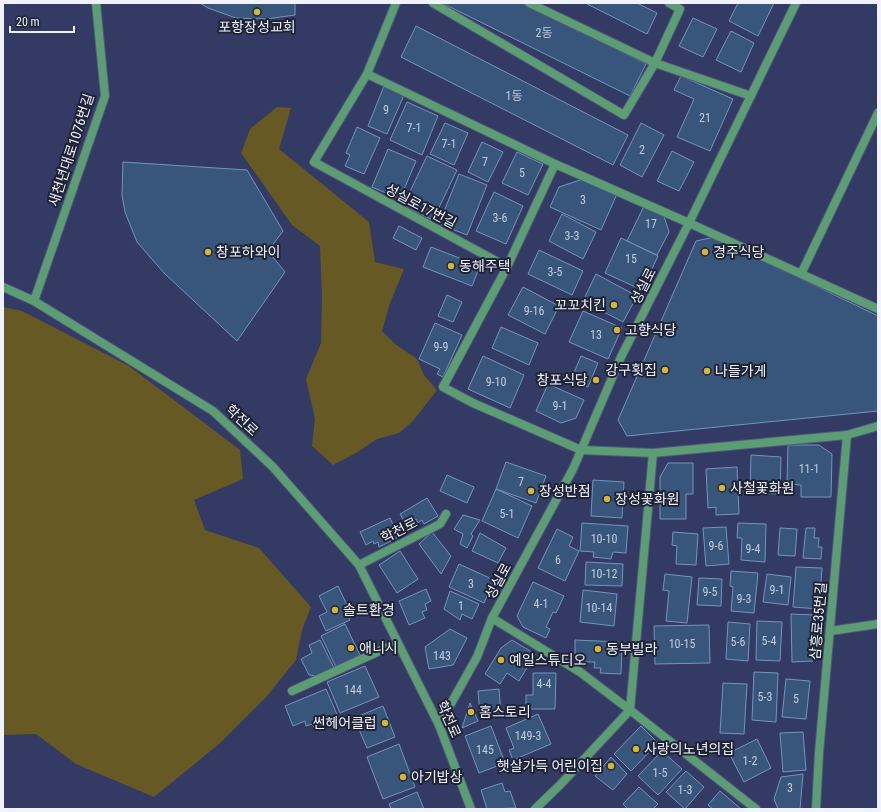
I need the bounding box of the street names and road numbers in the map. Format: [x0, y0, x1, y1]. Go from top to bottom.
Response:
street label: 새천년대로1076번길 [45, 92, 97, 208]
street label: 성실로17번길 [383, 181, 459, 231]
street label: 성실로 [627, 265, 659, 307]
street label: 학전로 [222, 401, 262, 439]
street label: 학천로 [378, 514, 420, 546]
street label: 성실로 [482, 560, 514, 602]
street label: 삼흥로35번길 [807, 581, 829, 661]
street label: 학전로 [434, 698, 464, 740]

